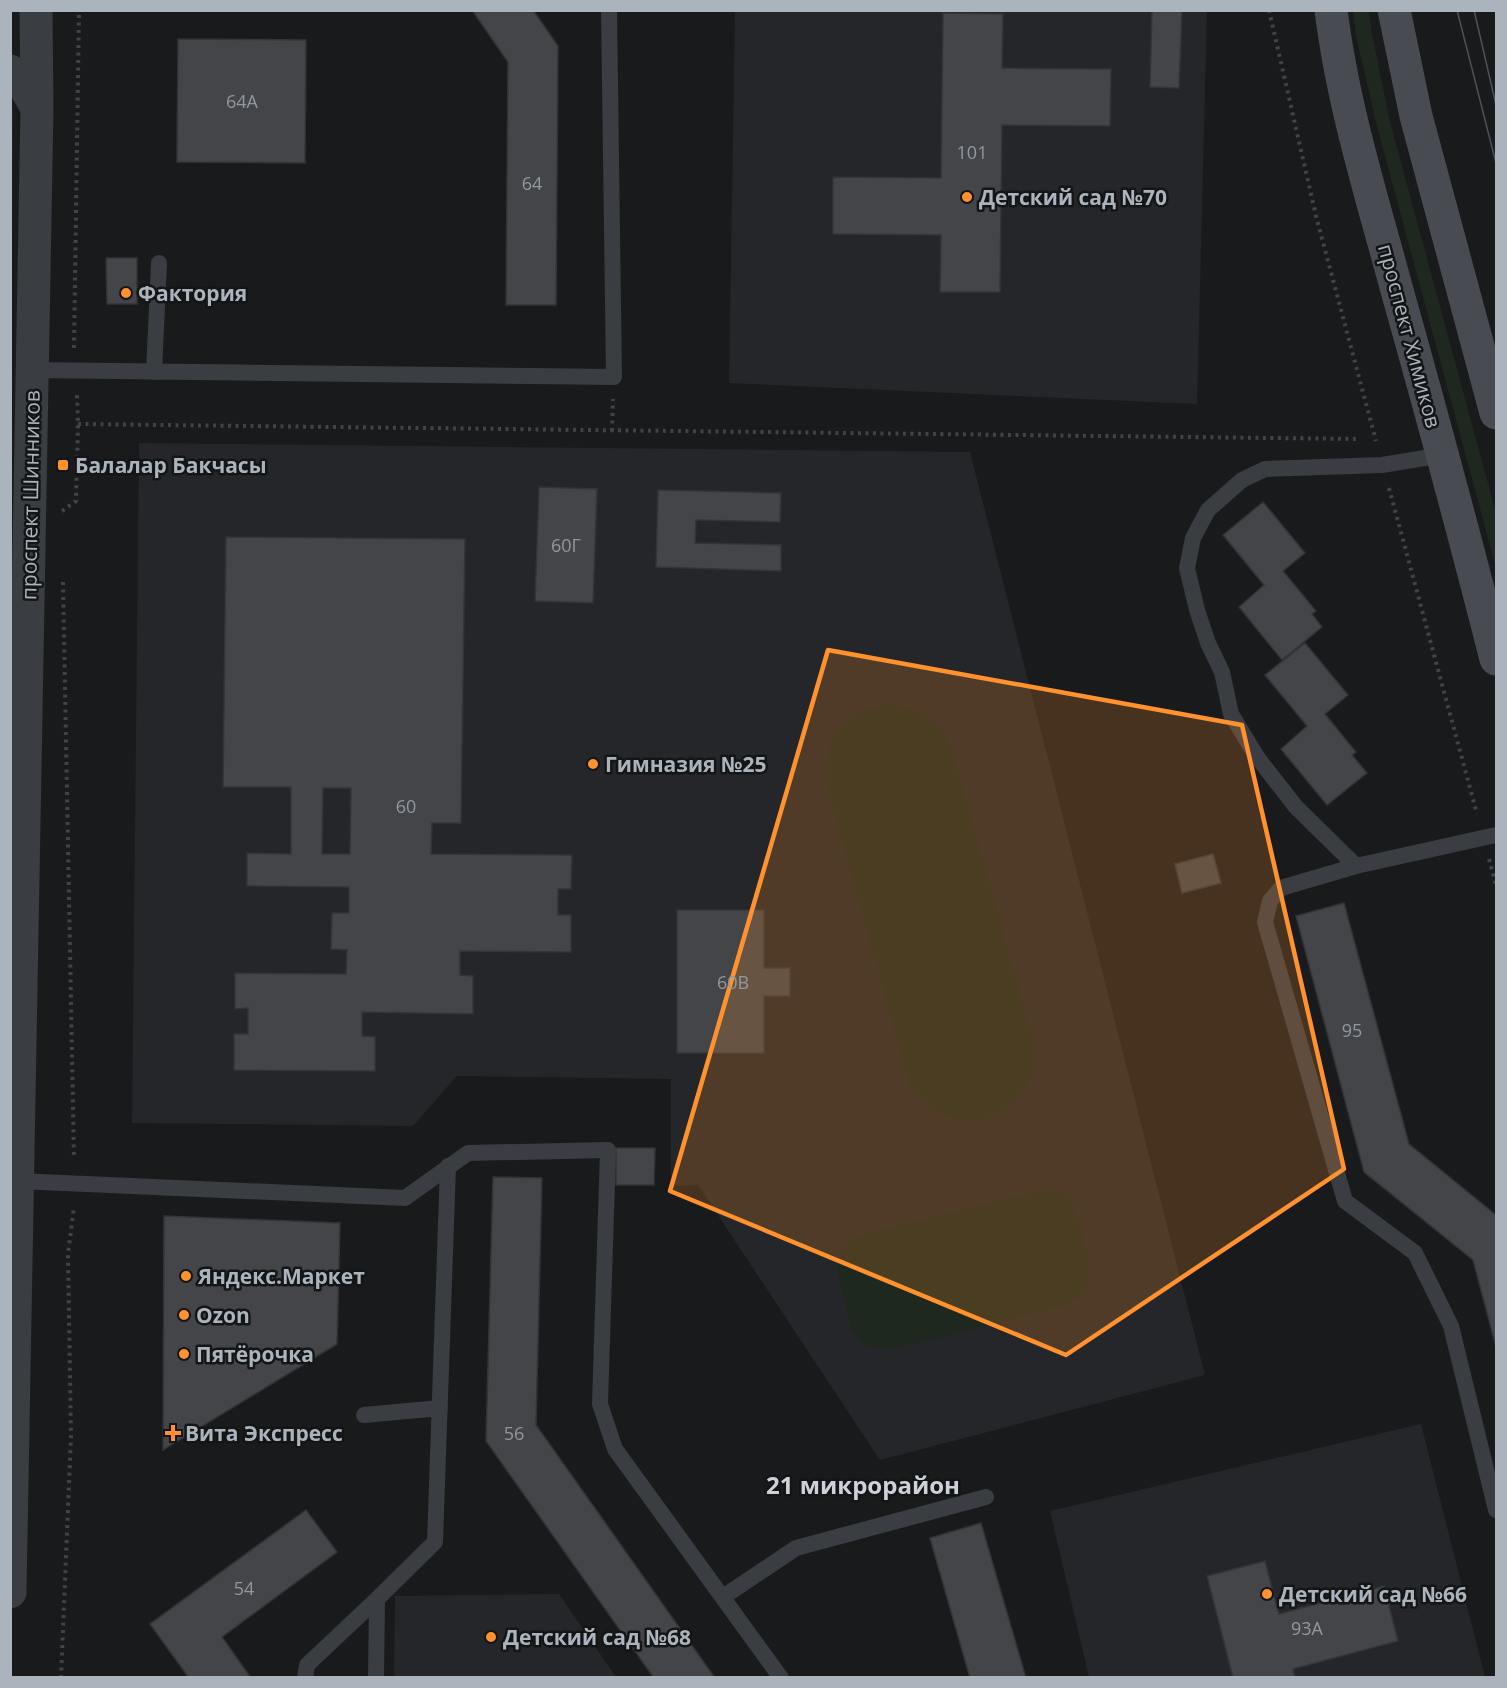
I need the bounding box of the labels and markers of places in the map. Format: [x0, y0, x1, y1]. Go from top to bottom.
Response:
place label: Детский сад №70 [979, 183, 1167, 211]
marker: Детский сад №70 [960, 190, 974, 204]
place label: Фактория [138, 279, 247, 307]
marker: Фактория [119, 286, 133, 300]
place label: Балалар Бакчасы [75, 451, 266, 479]
marker: Балалар Бакчасы [56, 458, 70, 472]
place label: Гимназия №25 [605, 750, 767, 778]
marker: Гимназия №25 [586, 757, 600, 771]
place label: Яндекс.Маркет [197, 1262, 365, 1290]
marker: Яндекс.Маркет [179, 1269, 193, 1283]
place label: Ozon [196, 1301, 250, 1329]
marker: Ozon [177, 1308, 191, 1322]
place label: Пятёрочка [196, 1340, 314, 1368]
marker: Пятёрочка [177, 1347, 191, 1361]
place label: Вита Экспресс [185, 1419, 343, 1447]
marker: Вита Экспресс [166, 1426, 180, 1440]
place label: Детский сад №66 [1279, 1580, 1467, 1608]
marker: Детский сад №66 [1260, 1587, 1274, 1601]
place label: Детский сад №68 [503, 1623, 691, 1651]
marker: Детский сад №68 [484, 1630, 498, 1644]

